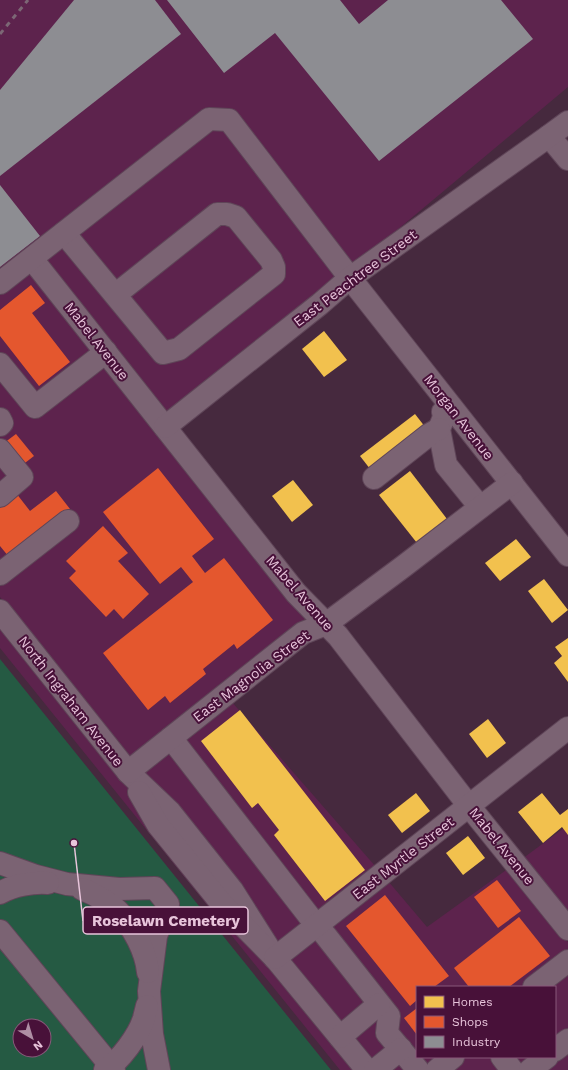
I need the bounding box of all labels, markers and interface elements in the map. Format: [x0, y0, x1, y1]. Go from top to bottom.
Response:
street label: East Peachtree Street [290, 226, 420, 330]
street label: Mabel Avenue [62, 299, 132, 383]
street label: Morgan Avenue [421, 371, 497, 463]
street label: Mabel Avenue [263, 552, 337, 634]
street label: East Magnolia Street [190, 627, 313, 725]
street label: North Ingraham Avenue [15, 633, 127, 769]
street label: Mabel Avenue [466, 804, 538, 888]
street label: East Myrtle Street [349, 813, 457, 903]
callout: Roselawn Cemetery [83, 907, 248, 934]
text: Roselawn Cemetery [92, 912, 241, 930]
legend [416, 986, 556, 1058]
text: Homes [452, 995, 493, 1009]
text: Shops [452, 1015, 488, 1029]
north arrow [12, 1018, 52, 1058]
text: Industry [452, 1035, 501, 1049]
text: N [31, 1038, 45, 1053]

